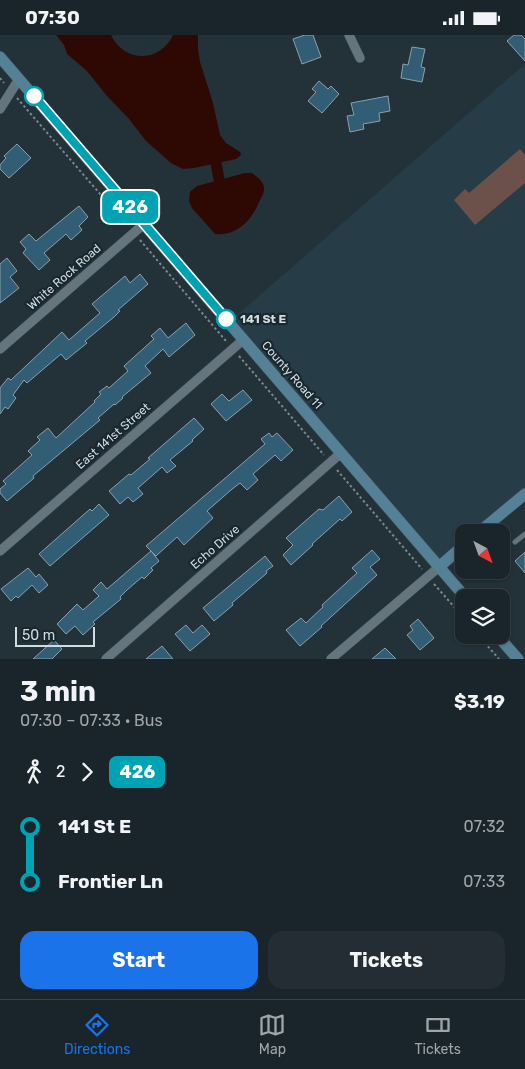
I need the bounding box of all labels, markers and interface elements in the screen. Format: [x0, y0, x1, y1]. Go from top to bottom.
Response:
text: 07:30 [25, 6, 80, 29]
unlabelled marker [24, 86, 44, 106]
line badge: 426 [101, 191, 159, 223]
text: 426 [112, 196, 148, 218]
street label: White Rock Road [24, 241, 104, 313]
marker: 141 St E [216, 309, 236, 329]
place label: 141 St E [240, 312, 286, 326]
street label: County Road 11 [259, 338, 325, 412]
street label: East 141st Street [73, 400, 153, 472]
street label: Echo Drive [188, 522, 242, 572]
north arrow [455, 524, 510, 579]
map controls [455, 524, 510, 644]
button: layers [455, 589, 510, 644]
scale bar [15, 624, 95, 647]
text: 50 m [22, 627, 55, 644]
text: 3 min [20, 675, 96, 708]
text: $3.19 [454, 690, 505, 713]
text: 07:30 – 07:33 · Bus [20, 711, 163, 730]
icon: walk [20, 758, 48, 786]
icon: forward [73, 758, 101, 786]
text: 426 [119, 761, 155, 783]
text: 2 [56, 762, 65, 781]
text: 141 St E [58, 815, 131, 838]
text: 07:32 [464, 817, 505, 836]
text: Frontier Ln [58, 870, 163, 893]
text: 07:33 [463, 872, 505, 891]
button: Start [20, 931, 258, 989]
button: Tickets [268, 931, 505, 989]
tab: Directions [64, 1011, 130, 1058]
tab: Map [258, 1011, 286, 1058]
tab: Tickets [414, 1011, 461, 1058]

